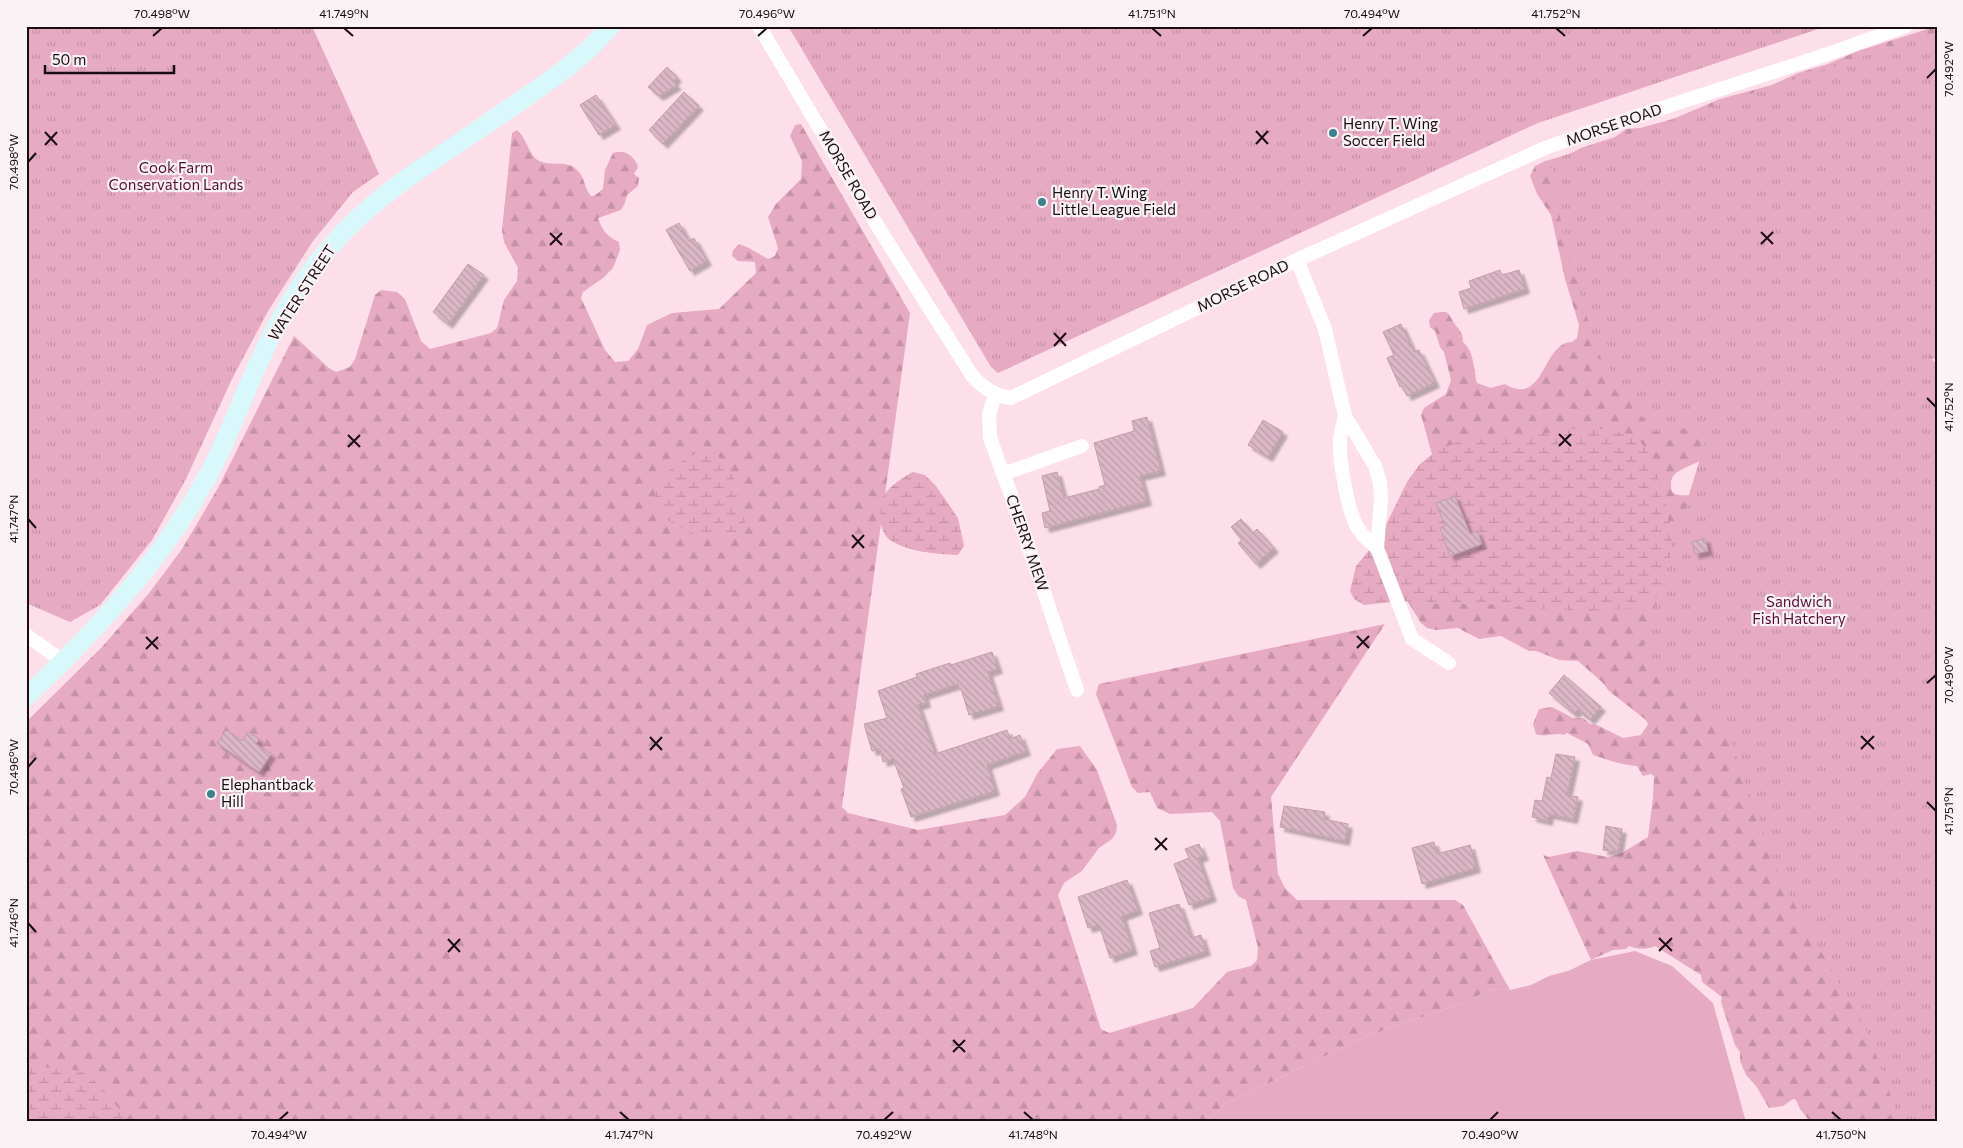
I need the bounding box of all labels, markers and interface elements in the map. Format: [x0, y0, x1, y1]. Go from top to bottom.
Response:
text: 70.498°W [134, 6, 190, 20]
text: 41.749°N [319, 6, 369, 20]
text: 70.496°W [739, 6, 795, 20]
text: 41.751°N [1128, 6, 1176, 20]
text: 70.494°W [1344, 6, 1400, 20]
text: 41.752°N [1531, 6, 1581, 20]
text: 70.492°W [1941, 41, 1955, 97]
scale bar [45, 42, 174, 74]
text: 50 m [52, 50, 86, 68]
street label: MORSE ROAD [1563, 99, 1664, 149]
place label: Henry T. Wing Soccer Field [1343, 114, 1438, 149]
street label: MORSE ROAD [816, 127, 882, 222]
marker: Henry T. Wing Soccer Field [1327, 127, 1339, 139]
text: 70.498°W [6, 134, 20, 190]
park label: Cook Farm Conservation Lands [109, 158, 244, 193]
place label: Henry T. Wing Little League Field [1052, 183, 1176, 218]
marker: Henry T. Wing Little League Field [1036, 196, 1048, 208]
street label: WATER STREET [264, 241, 339, 344]
street label: MORSE ROAD [1194, 255, 1291, 315]
text: 41.752°N [1941, 382, 1955, 432]
street label: CHERRY MEW [1003, 492, 1053, 594]
text: 41.747°N [6, 495, 20, 543]
park label: Sandwich Fish Hatchery [1752, 592, 1846, 627]
text: 70.490°W [1941, 647, 1955, 703]
text: 70.496°W [6, 739, 20, 795]
place label: Elephantback Hill [221, 775, 314, 810]
text: 41.751°N [1941, 787, 1955, 835]
marker: Elephantback Hill [205, 788, 217, 800]
text: 41.746°N [6, 898, 20, 948]
text: 70.494°W [251, 1127, 307, 1141]
text: 41.747°N [605, 1127, 653, 1141]
text: 70.492°W [856, 1127, 912, 1141]
text: 41.748°N [1008, 1127, 1058, 1141]
text: 70.490°W [1462, 1127, 1518, 1141]
text: 41.750°N [1816, 1127, 1866, 1141]

